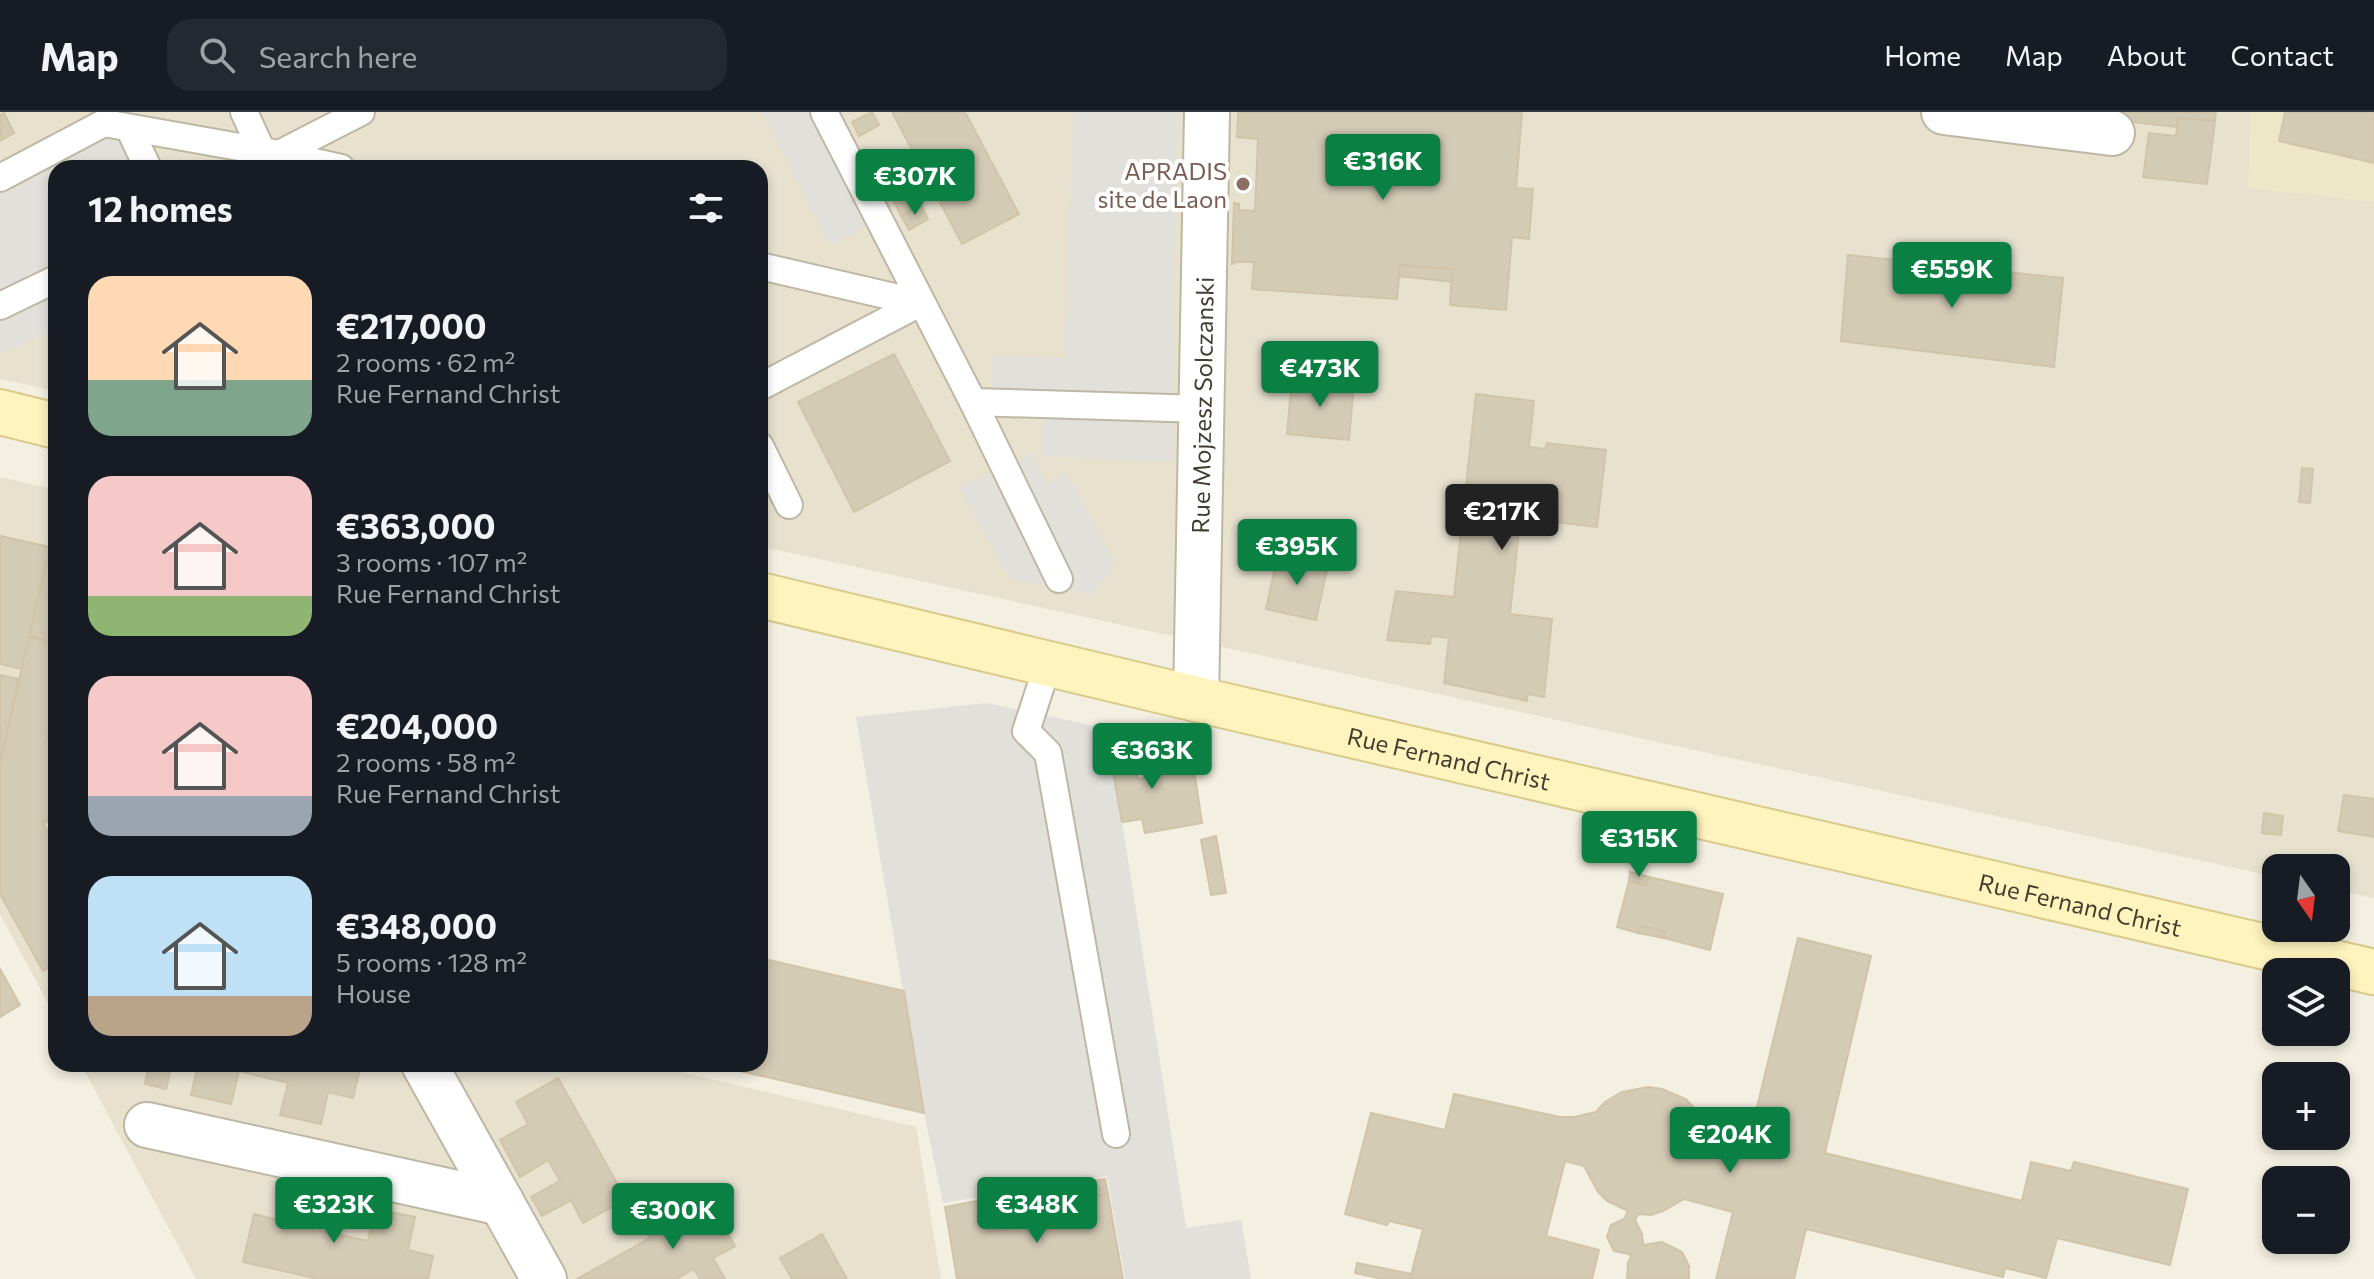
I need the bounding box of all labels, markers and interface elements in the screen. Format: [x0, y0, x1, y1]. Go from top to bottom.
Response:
search box [167, 19, 727, 91]
text: Map [40, 32, 119, 79]
icon: search [195, 33, 239, 77]
text: Search here [259, 37, 417, 74]
text: Home [1884, 38, 1961, 72]
text: Map [2005, 38, 2063, 72]
text: About [2107, 38, 2187, 72]
text: Contact [2231, 38, 2334, 72]
pin: €316K [1327, 134, 1439, 202]
text: €316K [1343, 144, 1423, 175]
pin: €307K [859, 149, 971, 217]
place label: APRADIS site de Laon [1097, 156, 1227, 213]
text: €307K [874, 159, 956, 190]
marker: APRADIS site de Laon [1234, 175, 1252, 193]
icon: filters [684, 186, 728, 230]
text: 12 homes [88, 187, 233, 229]
pin: €559K [1896, 242, 2008, 310]
text: €559K [1911, 252, 1993, 283]
street label: Rue Mojzesz Solczanski [1185, 276, 1218, 534]
text: €217,000 [336, 304, 487, 346]
icon: home [152, 308, 248, 404]
pin: €473K [1264, 341, 1376, 409]
text: 2 rooms · 62 m² [336, 346, 515, 377]
text: €473K [1279, 351, 1361, 382]
text: Rue Fernand Christ [336, 377, 561, 408]
pin: €217K [1446, 484, 1558, 552]
text: €217K [1463, 494, 1541, 525]
text: €363,000 [336, 504, 496, 546]
icon: home [152, 508, 248, 604]
pin: €395K [1241, 519, 1353, 587]
text: €395K [1256, 529, 1338, 560]
text: 3 rooms · 107 m² [336, 546, 527, 577]
text: Rue Fernand Christ [336, 577, 561, 608]
text: €204,000 [336, 704, 498, 746]
icon: home [152, 708, 248, 804]
street label: Rue Fernand Christ [1345, 720, 1554, 795]
pin: €363K [1096, 723, 1208, 791]
text: €363K [1111, 733, 1193, 764]
text: 2 rooms · 58 m² [336, 746, 516, 777]
text: Rue Fernand Christ [336, 777, 561, 808]
pin: €315K [1583, 811, 1695, 879]
text: €315K [1600, 821, 1678, 852]
north arrow [2262, 854, 2350, 942]
map controls [2262, 854, 2350, 1254]
street label: Rue Fernand Christ [1976, 866, 2185, 942]
text: €348,000 [336, 904, 497, 946]
icon: home [152, 908, 248, 1004]
text: 5 rooms · 128 m² [336, 946, 527, 977]
button: layers [2262, 958, 2350, 1046]
text: House [336, 977, 411, 1008]
button: + [2262, 1062, 2350, 1150]
pin: €204K [1674, 1107, 1786, 1175]
text: €204K [1688, 1117, 1772, 1148]
button: − [2262, 1166, 2350, 1254]
pin: €323K [278, 1177, 390, 1245]
pin: €348K [981, 1177, 1093, 1245]
pin: €300K [617, 1183, 729, 1251]
text: €323K [293, 1187, 375, 1218]
text: €348K [995, 1187, 1079, 1218]
text: €300K [630, 1193, 716, 1224]

